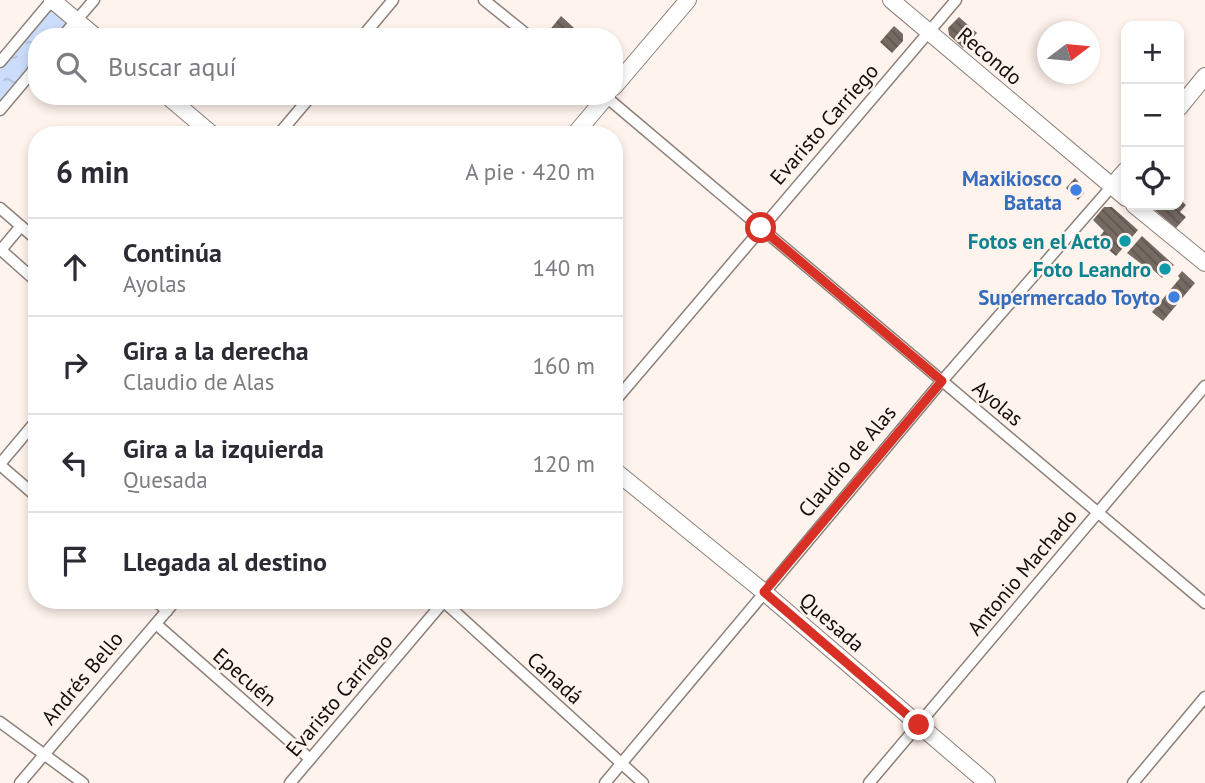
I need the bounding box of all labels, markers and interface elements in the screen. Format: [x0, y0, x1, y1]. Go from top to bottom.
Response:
street label: Recondo [952, 21, 1028, 91]
north arrow [1037, 21, 1100, 84]
map controls [1121, 21, 1184, 210]
button: + [1121, 21, 1184, 84]
search box [28, 28, 623, 105]
icon: search [52, 48, 90, 86]
text: Buscar aquí [108, 50, 236, 83]
street label: Evaristo Carriego [764, 58, 884, 190]
button: − [1121, 84, 1184, 147]
button: locate [1121, 147, 1184, 210]
text: 6 min [56, 152, 129, 191]
text: A pie · 420 m [465, 157, 595, 186]
place label: Maxikiosco Batata [962, 165, 1062, 216]
marker: Maxikiosco Batata [1068, 182, 1084, 198]
route start [745, 212, 776, 243]
place label: Fotos en el Acto [968, 228, 1111, 255]
marker: Fotos en el Acto [1117, 233, 1133, 249]
text: Continúa [123, 236, 222, 269]
icon: ahead [56, 248, 94, 286]
text: 140 m [533, 253, 595, 282]
place label: Foto Leandro [1033, 256, 1151, 283]
marker: Foto Leandro [1157, 261, 1173, 277]
text: Ayolas [123, 269, 186, 298]
place label: Supermercado Toyto [978, 284, 1160, 311]
marker: Supermercado Toyto [1166, 289, 1182, 305]
text: Gira a la derecha [123, 334, 309, 367]
icon: right [56, 346, 94, 384]
text: 160 m [533, 351, 595, 380]
text: Claudio de Alas [123, 367, 274, 396]
street label: Ayolas [967, 374, 1029, 432]
street label: Claudio de Alas [792, 399, 902, 523]
text: Gira a la izquierda [123, 432, 324, 465]
icon: left [56, 444, 94, 482]
text: 120 m [533, 449, 595, 478]
text: Quesada [123, 465, 208, 494]
street label: Antonio Machado [961, 503, 1083, 641]
icon: arrive [56, 542, 94, 580]
text: Llegada al destino [123, 545, 327, 578]
street label: Quesada [794, 586, 870, 658]
street label: Andrés Bello [35, 626, 129, 730]
street label: Evaristo Carriego [280, 628, 398, 762]
street label: Epecuén [207, 642, 283, 712]
street label: Canadá [522, 646, 588, 710]
route end [903, 709, 934, 740]

